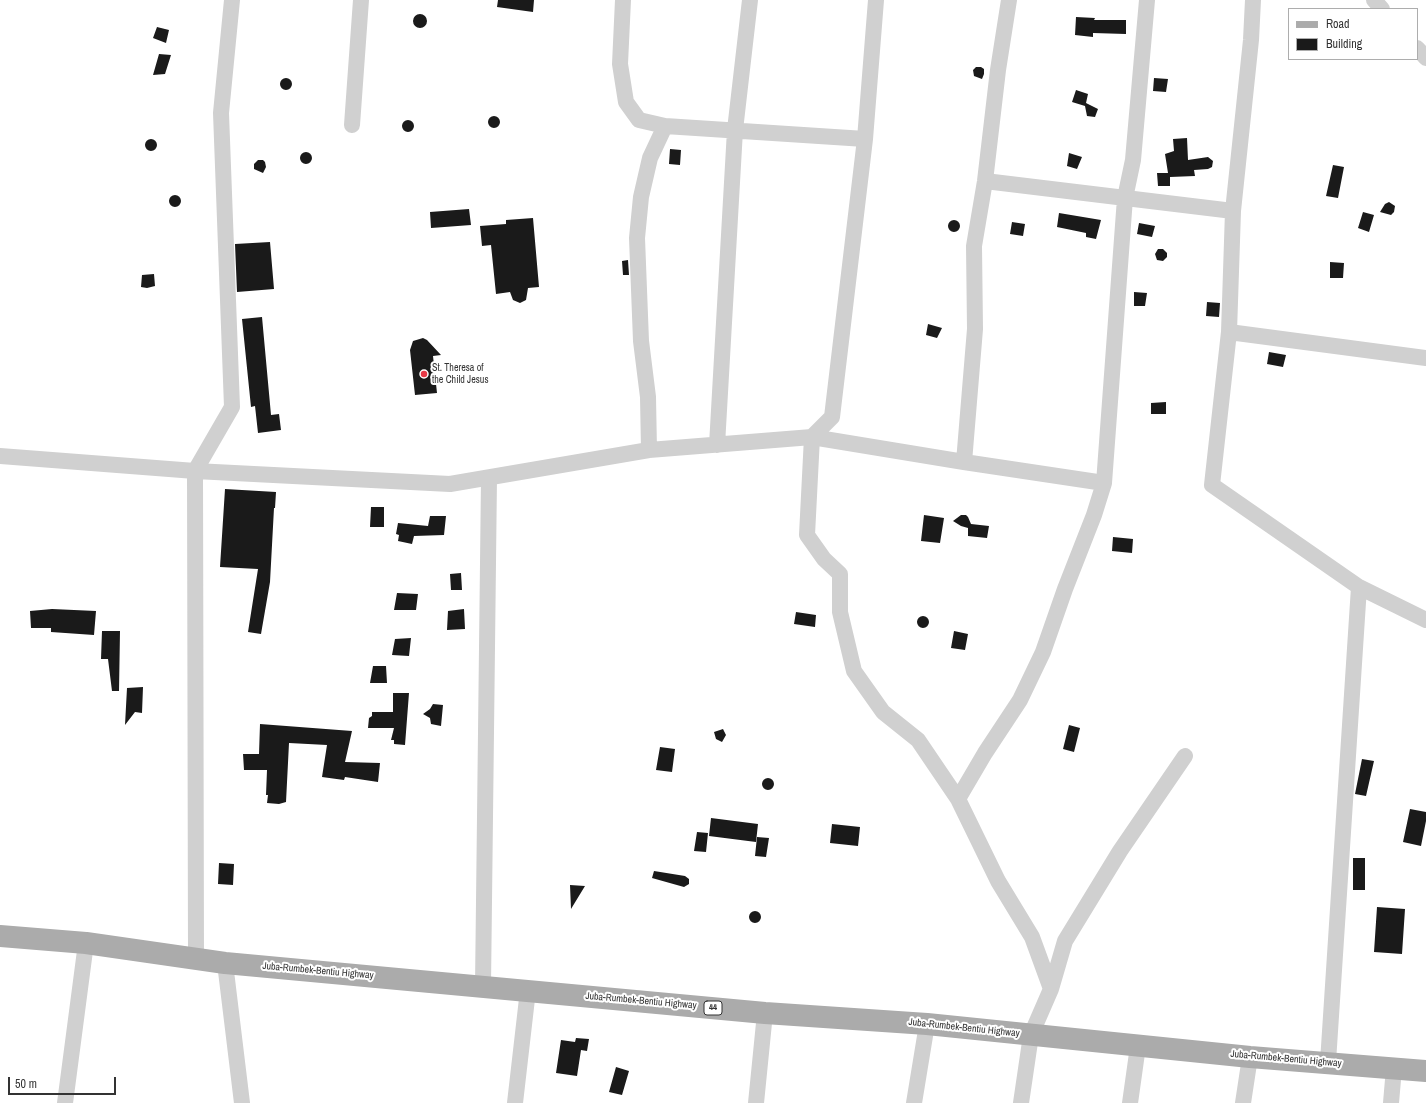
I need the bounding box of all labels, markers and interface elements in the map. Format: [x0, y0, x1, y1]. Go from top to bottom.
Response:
legend [1288, 8, 1418, 60]
text: Road [1326, 16, 1350, 32]
text: Building [1326, 36, 1362, 52]
place label: St. Theresa of the Child Jesus [432, 362, 489, 386]
marker: St. Theresa of the Child Jesus [419, 369, 429, 379]
street label: Juba-Rumbek-Bentiu Highway [262, 960, 374, 982]
street label: Juba-Rumbek-Bentiu Highway [585, 990, 697, 1012]
road number: 44 [704, 1001, 722, 1015]
street label: Juba-Rumbek-Bentiu Highway [908, 1016, 1020, 1040]
street label: Juba-Rumbek-Bentiu Highway [1230, 1048, 1342, 1070]
scale bar [10, 1069, 118, 1095]
text: 50 m [15, 1076, 37, 1092]

